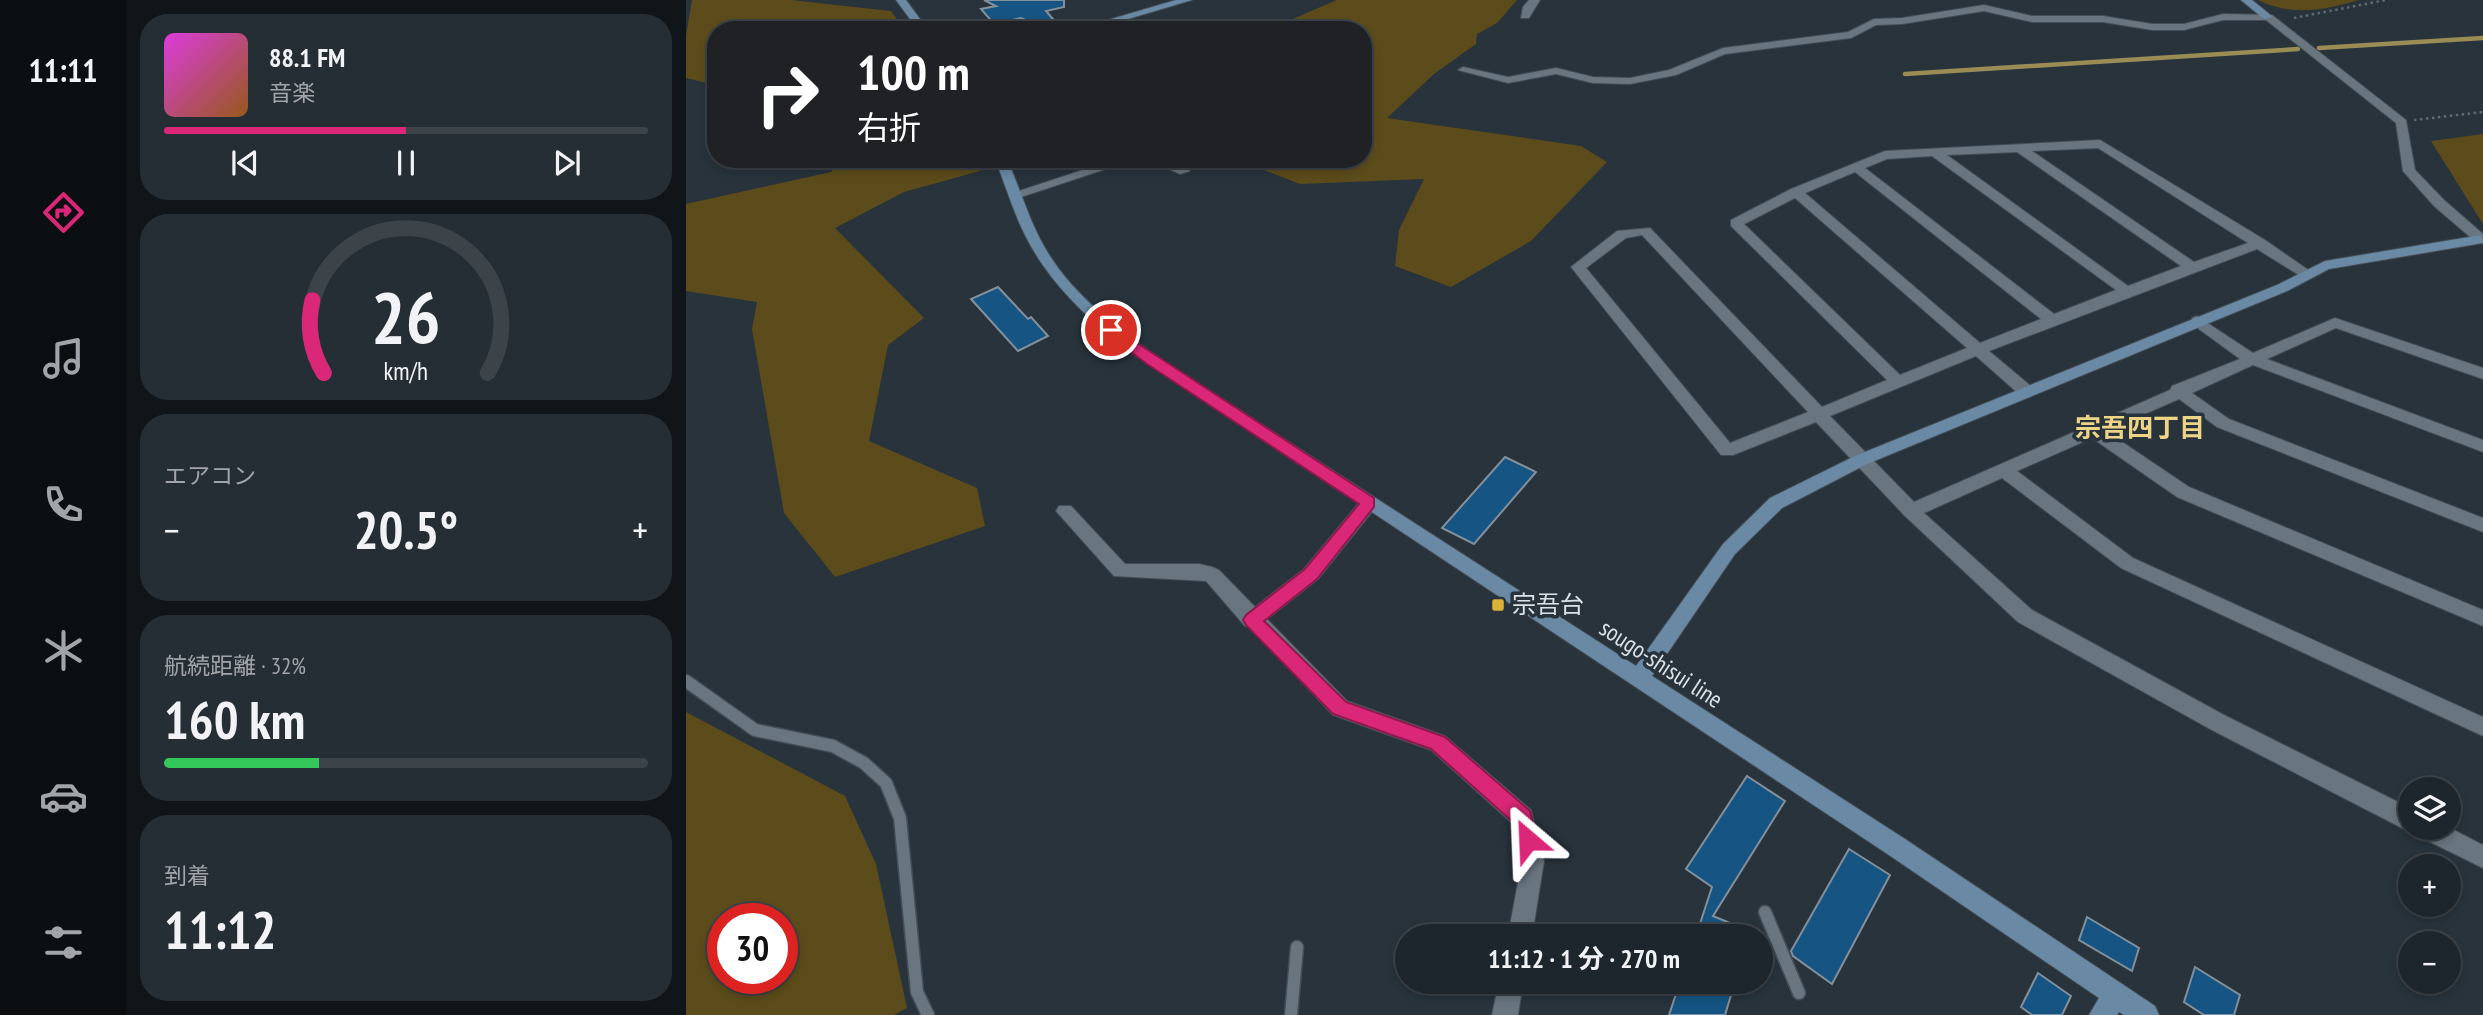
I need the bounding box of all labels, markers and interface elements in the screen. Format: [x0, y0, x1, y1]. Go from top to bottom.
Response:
text: 100 m [857, 40, 970, 104]
text: 88.1 FM [269, 41, 345, 74]
text: 11:11 [28, 49, 98, 91]
icon: right [742, 49, 833, 140]
text: 音楽 [269, 78, 315, 107]
text: 右折 [857, 106, 921, 148]
icon: previous [226, 144, 264, 182]
icon: pause [387, 144, 425, 182]
icon: next [548, 144, 586, 182]
icon: directions [39, 188, 88, 237]
text: 26 [371, 270, 441, 364]
pin [1081, 300, 1141, 360]
icon: arrive [1092, 311, 1130, 349]
icon: music [39, 334, 88, 383]
text: km/h [384, 355, 428, 387]
district label: 宗吾四丁目 [2075, 411, 2205, 444]
text: エアコン [164, 461, 256, 490]
icon: phone [39, 480, 88, 529]
text: 20.5° [354, 496, 458, 563]
text: − [164, 505, 180, 554]
text: + [632, 505, 648, 554]
place label: 宗吾台 [1512, 589, 1584, 620]
marker: 宗吾台 [1490, 597, 1506, 613]
street label: sougo-shisui line [1594, 612, 1729, 715]
icon: climate [39, 626, 88, 675]
text: 航続距離 · 32% [164, 651, 306, 680]
text: 160 km [164, 686, 305, 753]
icon: car [39, 772, 88, 821]
map controls [2398, 777, 2461, 994]
button: layers [2398, 777, 2461, 840]
position arrow [1491, 803, 1565, 877]
button: + [2398, 854, 2461, 917]
text: 到着 [164, 861, 210, 890]
text: 11:12 [164, 896, 276, 963]
speed limit sign: 30 [707, 903, 798, 994]
icon: filters [39, 918, 88, 967]
button: − [2398, 931, 2461, 994]
text: 11:12 · 1 分 · 270 m [1488, 942, 1680, 975]

